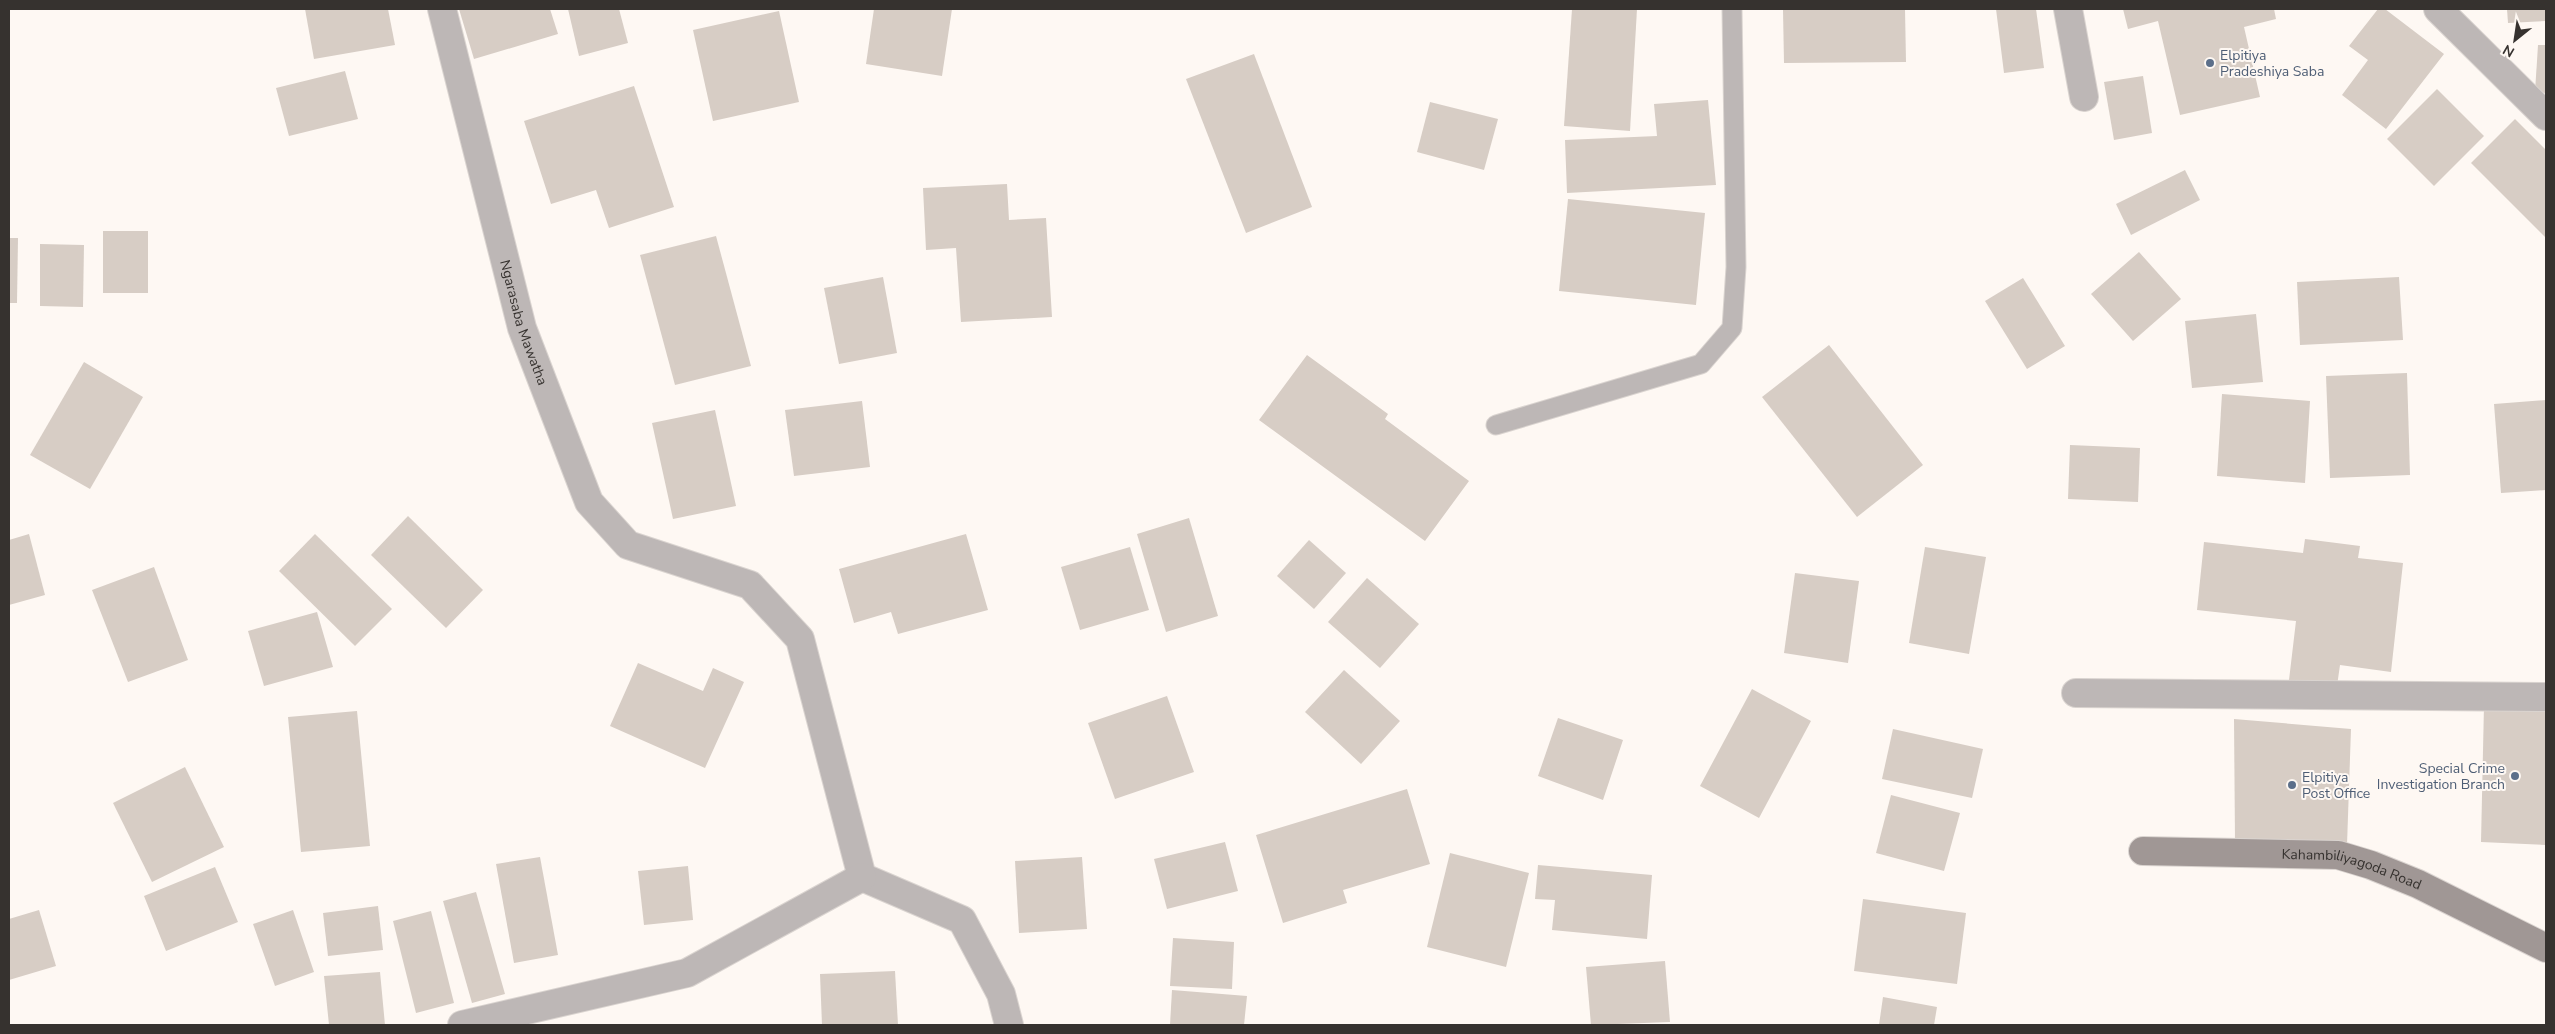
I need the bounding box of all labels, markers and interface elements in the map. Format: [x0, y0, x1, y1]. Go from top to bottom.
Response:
north arrow [2490, 15, 2540, 65]
text: N [2499, 40, 2518, 62]
place label: Elpitiya Pradeshiya Saba [2220, 46, 2324, 81]
marker: Elpitiya Pradeshiya Saba [2204, 57, 2216, 69]
street label: Ngarasaba Mawatha [495, 258, 552, 388]
place label: Special Crime Investigation Branch [2377, 759, 2505, 794]
place label: Elpitiya Post Office [2302, 768, 2370, 803]
marker: Special Crime Investigation Branch [2509, 770, 2521, 782]
marker: Elpitiya Post Office [2286, 779, 2298, 791]
street label: Kahambiliyagoda Road [2281, 845, 2424, 894]

